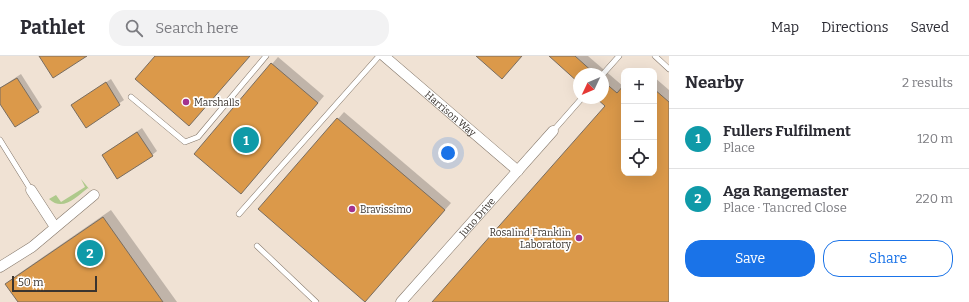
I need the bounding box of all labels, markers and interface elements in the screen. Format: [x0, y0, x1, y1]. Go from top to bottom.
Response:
search box [109, 10, 389, 46]
text: Pathlet [20, 16, 85, 39]
icon: search [123, 17, 145, 39]
text: Search here [155, 19, 238, 37]
text: Map [771, 19, 799, 36]
text: Directions [821, 19, 889, 36]
text: Saved [911, 19, 949, 36]
north arrow [573, 68, 609, 104]
map controls [621, 68, 657, 176]
button: + [621, 68, 657, 104]
text: Nearby [685, 72, 744, 93]
text: 2 results [902, 75, 953, 90]
street label: Harrison Way [422, 89, 479, 140]
marker: Marshalls [181, 97, 191, 107]
place label: Marshalls [194, 97, 240, 109]
button: − [621, 104, 657, 140]
text: Fullers Fulfilment [723, 122, 851, 140]
pin: 1 [233, 125, 259, 155]
text: 1 [695, 131, 701, 146]
text: 120 m [917, 131, 953, 146]
button: locate [621, 140, 657, 176]
text: Place [723, 140, 755, 155]
your location [438, 143, 458, 163]
text: Aga Rangemaster [723, 182, 849, 200]
text: 2 [694, 191, 702, 206]
text: 220 m [916, 191, 953, 206]
street label: Juno Drive [456, 195, 498, 240]
text: Place · Tancred Close [723, 200, 847, 215]
marker: Bravissimo [347, 204, 357, 214]
place label: Bravissimo [360, 204, 412, 216]
place label: Rosalind Franklin Laboratory [489, 227, 572, 251]
marker: Rosalind Franklin Laboratory [574, 233, 584, 243]
pin: 2 [77, 238, 103, 268]
button: Save [685, 240, 815, 277]
button: Share [823, 240, 953, 277]
scale bar [12, 274, 97, 293]
text: 50 m [18, 276, 44, 289]

